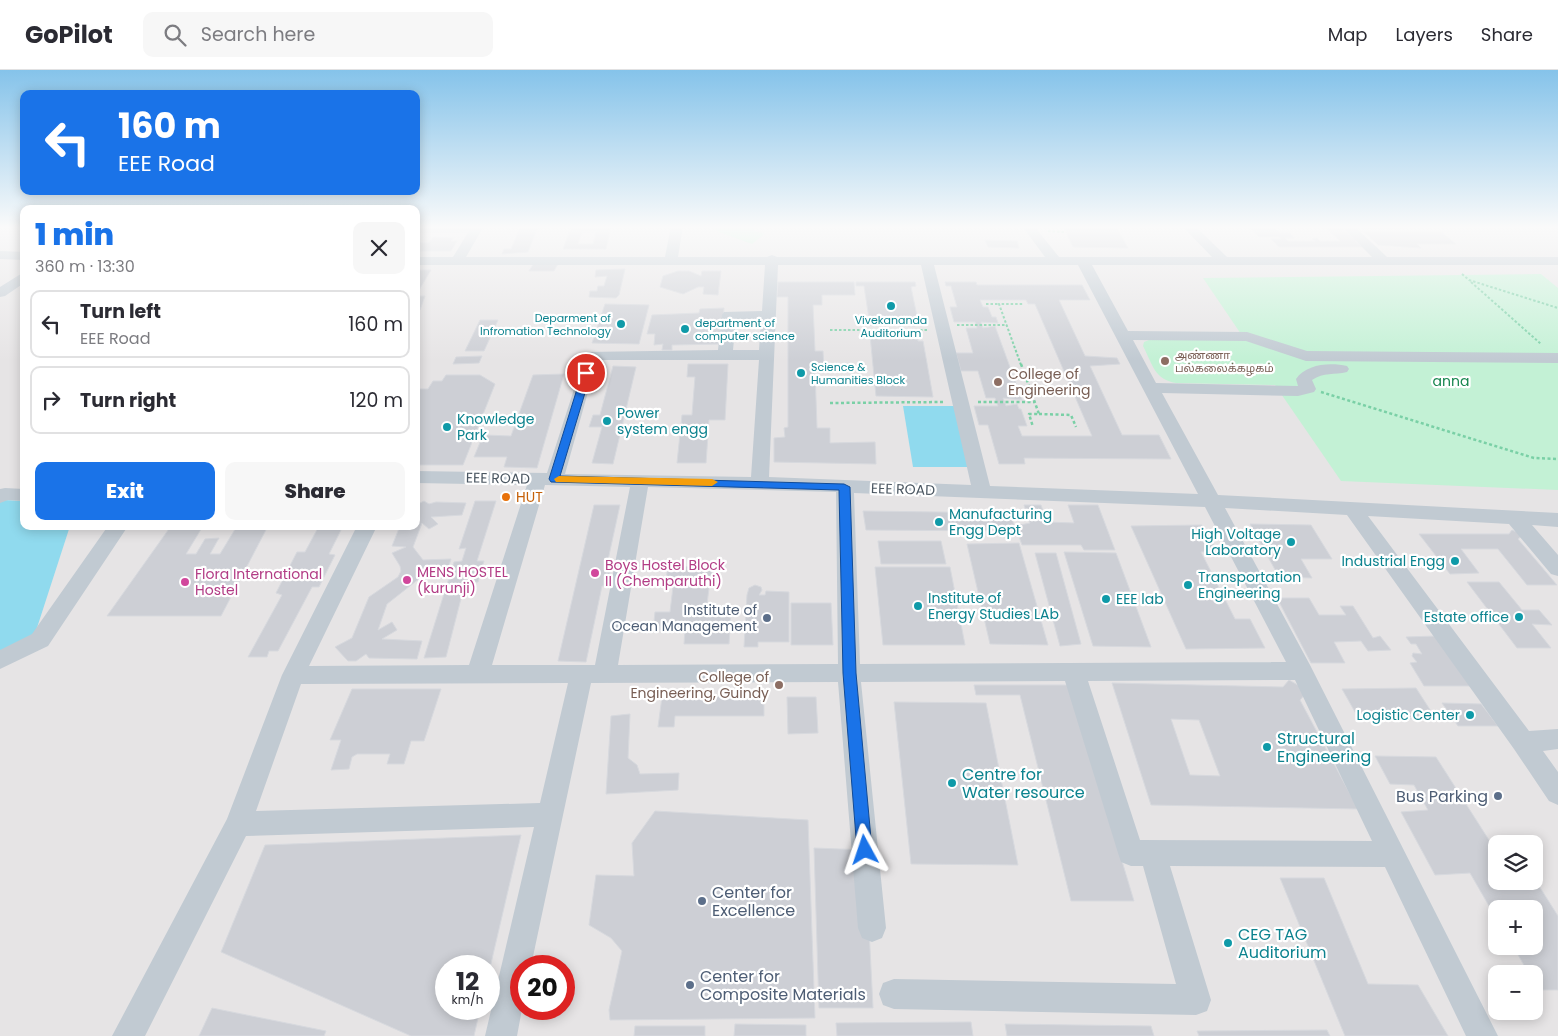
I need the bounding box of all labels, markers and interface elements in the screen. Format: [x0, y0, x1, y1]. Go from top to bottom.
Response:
search box [143, 12, 493, 57]
text: GoPilot [25, 18, 113, 51]
icon: search [161, 21, 189, 49]
text: Search here [201, 21, 315, 48]
text: Map [1328, 22, 1368, 47]
text: Layers [1396, 22, 1453, 47]
text: Share [1481, 22, 1533, 47]
text: 160 m [118, 101, 221, 150]
icon: left [35, 110, 100, 175]
text: EEE Road [118, 148, 215, 179]
text: 1 min [35, 213, 114, 256]
button: close [353, 222, 405, 274]
text: 360 m · 13:30 [35, 255, 135, 278]
text: Turn left [80, 298, 161, 325]
marker: Vivekananda Auditorium [885, 300, 897, 312]
icon: left [37, 310, 65, 338]
place label: Deparment of Infromation Technology [480, 310, 612, 339]
text: 160 m [348, 311, 403, 338]
place label: Vivekananda Auditorium [855, 312, 927, 341]
place label: department of computer science [695, 315, 795, 344]
marker: Deparment of Infromation Technology [615, 318, 627, 330]
marker: department of computer science [679, 323, 691, 335]
text: EEE Road [80, 327, 151, 350]
place label: அண்ணா பல்கலைக்கழகம் [1175, 347, 1274, 376]
pin [565, 352, 607, 394]
marker: அண்ணா பல்கலைக்கழகம் [1159, 355, 1171, 367]
icon: arrive [572, 359, 600, 387]
place label: Science & Humanities Block [811, 359, 906, 388]
place label: College of Engineering [1008, 364, 1090, 400]
marker: Science & Humanities Block [795, 367, 807, 379]
park label: anna [1433, 371, 1469, 391]
marker: College of Engineering [992, 376, 1004, 388]
icon: right [37, 386, 65, 414]
text: Turn right [80, 387, 176, 414]
text: 120 m [349, 387, 403, 414]
place label: Power system engg [617, 403, 708, 439]
place label: Knowledge Park [457, 409, 535, 445]
marker: Power system engg [601, 415, 613, 427]
marker: Knowledge Park [441, 421, 453, 433]
button: Exit [35, 462, 215, 520]
button: Share [225, 462, 405, 520]
street label: EEE ROAD [466, 467, 530, 489]
street label: EEE ROAD [871, 478, 935, 500]
place label: HUT [516, 487, 543, 507]
marker: HUT [500, 491, 512, 503]
place label: Manufacturing Engg Dept [949, 504, 1052, 540]
marker: Manufacturing Engg Dept [933, 516, 945, 528]
place label: High Voltage Laboratory [1191, 524, 1281, 560]
marker: High Voltage Laboratory [1285, 536, 1297, 548]
place label: Industrial Engg [1341, 551, 1445, 571]
place label: Boys Hostel Block II (Chemparuthi) [605, 555, 726, 591]
marker: Industrial Engg [1449, 555, 1461, 567]
place label: MENS HOSTEL (kurunji) [417, 562, 508, 598]
place label: Flora International Hostel [195, 564, 322, 600]
marker: Boys Hostel Block II (Chemparuthi) [589, 567, 601, 579]
place label: Transportation Engineering [1198, 567, 1301, 603]
marker: MENS HOSTEL (kurunji) [401, 574, 413, 586]
marker: Flora International Hostel [179, 576, 191, 588]
marker: Transportation Engineering [1182, 579, 1194, 591]
place label: Institute of Energy Studies LAb [928, 588, 1059, 624]
place label: EEE lab [1116, 589, 1164, 609]
marker: EEE lab [1100, 593, 1112, 605]
place label: Institute of Ocean Management [611, 600, 757, 636]
marker: Institute of Energy Studies LAb [912, 600, 924, 612]
place label: Estate office [1424, 607, 1509, 627]
marker: Estate office [1513, 611, 1525, 623]
marker: Institute of Ocean Management [761, 612, 773, 624]
place label: College of Engineering, Guindy [630, 667, 769, 703]
marker: College of Engineering, Guindy [773, 679, 785, 691]
place label: Logistic Center [1357, 705, 1460, 725]
marker: Logistic Center [1464, 709, 1476, 721]
place label: Structural Engineering [1277, 727, 1371, 768]
marker: Structural Engineering [1261, 741, 1273, 753]
place label: Centre for Water resource [962, 763, 1085, 804]
marker: Centre for Water resource [946, 777, 958, 789]
place label: Bus Parking [1396, 785, 1488, 808]
marker: Bus Parking [1492, 790, 1504, 802]
position arrow [838, 823, 890, 875]
map controls [1488, 835, 1543, 1020]
button: layers [1488, 835, 1543, 890]
place label: Center for Excellence [712, 881, 795, 922]
marker: Center for Excellence [696, 895, 708, 907]
button: + [1488, 900, 1543, 955]
place label: CEG TAG Auditorium [1238, 923, 1326, 964]
marker: CEG TAG Auditorium [1222, 937, 1234, 949]
speed limit sign: 20 [510, 955, 575, 1020]
text: 12 [456, 964, 479, 999]
place label: Center for Composite Materials [700, 965, 866, 1006]
button: − [1488, 965, 1543, 1020]
marker: Center for Composite Materials [684, 979, 696, 991]
text: km/h [452, 991, 483, 1008]

